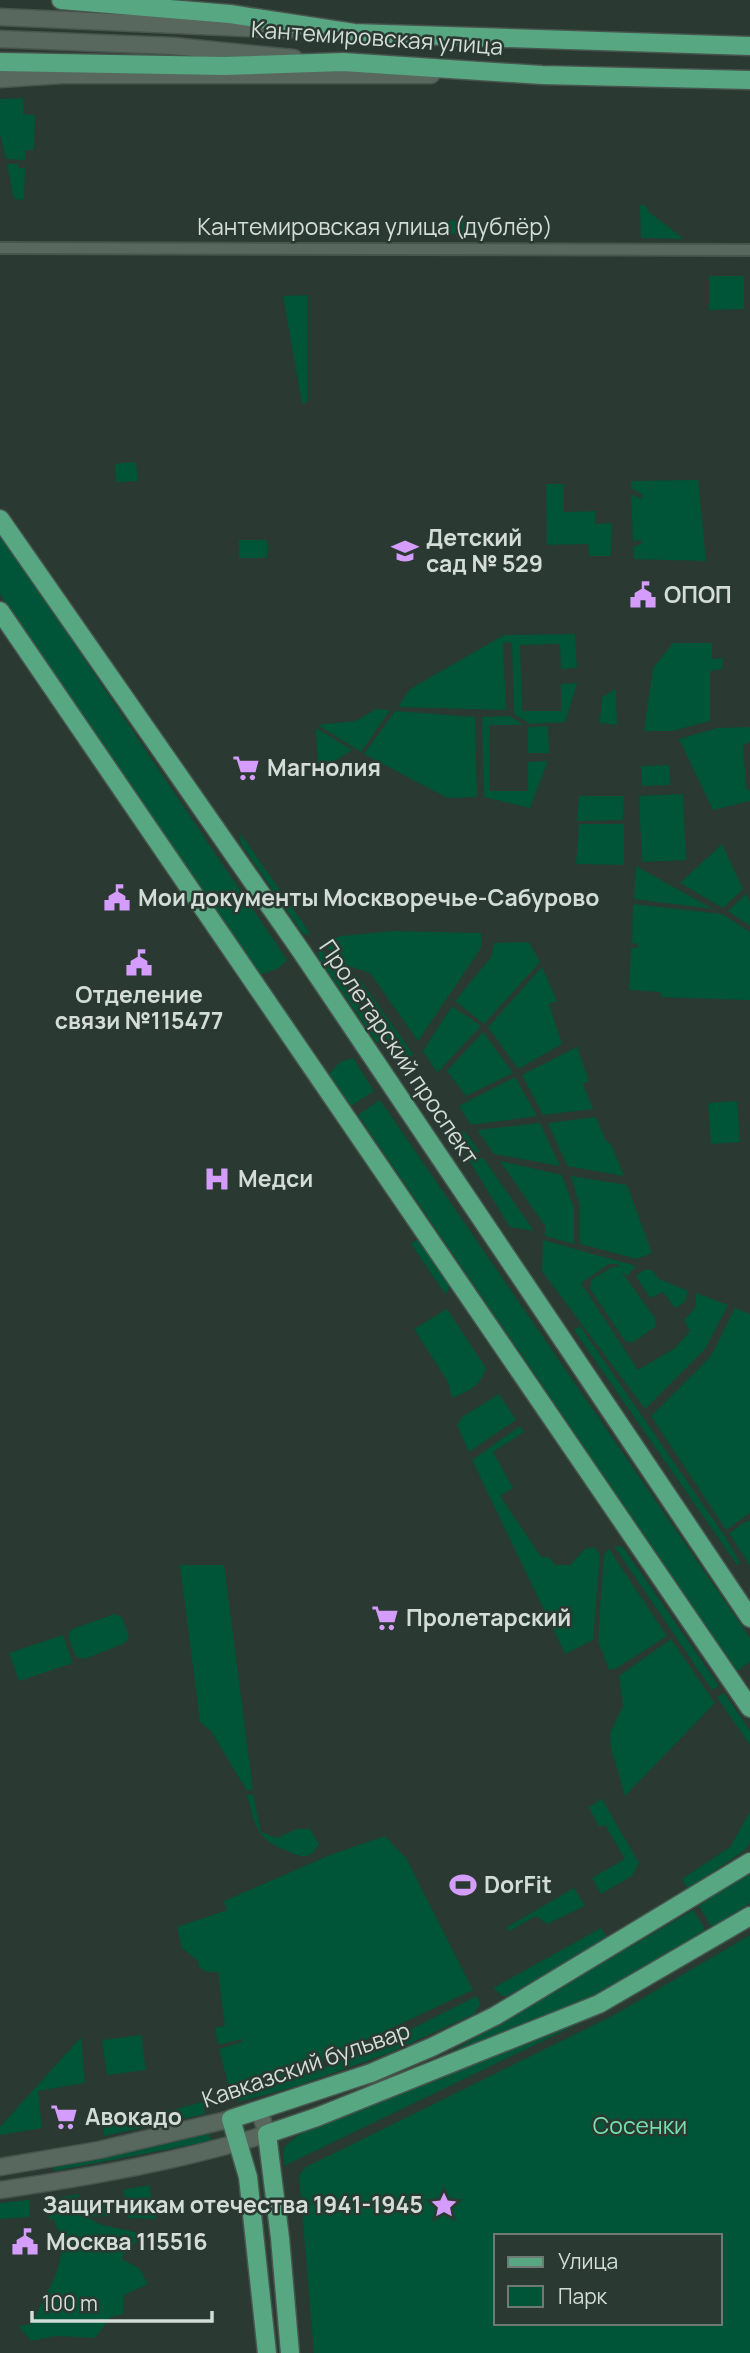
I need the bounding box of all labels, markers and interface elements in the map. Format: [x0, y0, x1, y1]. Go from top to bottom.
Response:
street label: Кантемировская улица [250, 12, 504, 62]
street label: Кантемировская улица (дублёр) [197, 210, 553, 242]
place label: Детский сад № 529 [426, 521, 543, 579]
school or university icon: Детский сад № 529 [390, 536, 420, 566]
place label: ОПОП [664, 578, 732, 610]
public building icon: ОПОП [628, 580, 658, 610]
place label: Магнолия [267, 751, 381, 783]
supermarket icon: Магнолия [231, 753, 261, 783]
place label: Мои документы Москворечье-Сабурово [138, 881, 599, 913]
public building icon: Мои документы Москворечье-Сабурово [102, 883, 132, 913]
street label: Пролетарский проспект [313, 933, 487, 1170]
public building icon: Отделение связи №115477 [124, 948, 154, 978]
place label: Отделение связи №115477 [55, 978, 223, 1036]
place label: Медси [238, 1162, 313, 1194]
hospital icon: Медси [202, 1164, 232, 1194]
place label: Пролетарский [406, 1601, 571, 1633]
supermarket icon: Пролетарский [370, 1603, 400, 1633]
place label: DorFit [484, 1868, 552, 1900]
sports icon: DorFit [448, 1870, 478, 1900]
street label: Кавказский бульвар [197, 2013, 414, 2115]
place label: Авокадо [85, 2100, 182, 2132]
supermarket icon: Авокадо [49, 2102, 79, 2132]
park label: Сосенки [593, 2109, 687, 2141]
place label: Защитникам отечества 1941-1945 [42, 2188, 423, 2220]
place icon: Защитникам отечества 1941-1945 [429, 2190, 459, 2220]
place label: Москва 115516 [46, 2225, 208, 2257]
public building icon: Москва 115516 [10, 2227, 40, 2257]
legend [494, 2234, 722, 2325]
text: Улица [558, 2247, 618, 2275]
scale bar [32, 2280, 212, 2324]
text: Парк [558, 2282, 608, 2310]
text: 100 m [42, 2289, 98, 2317]

